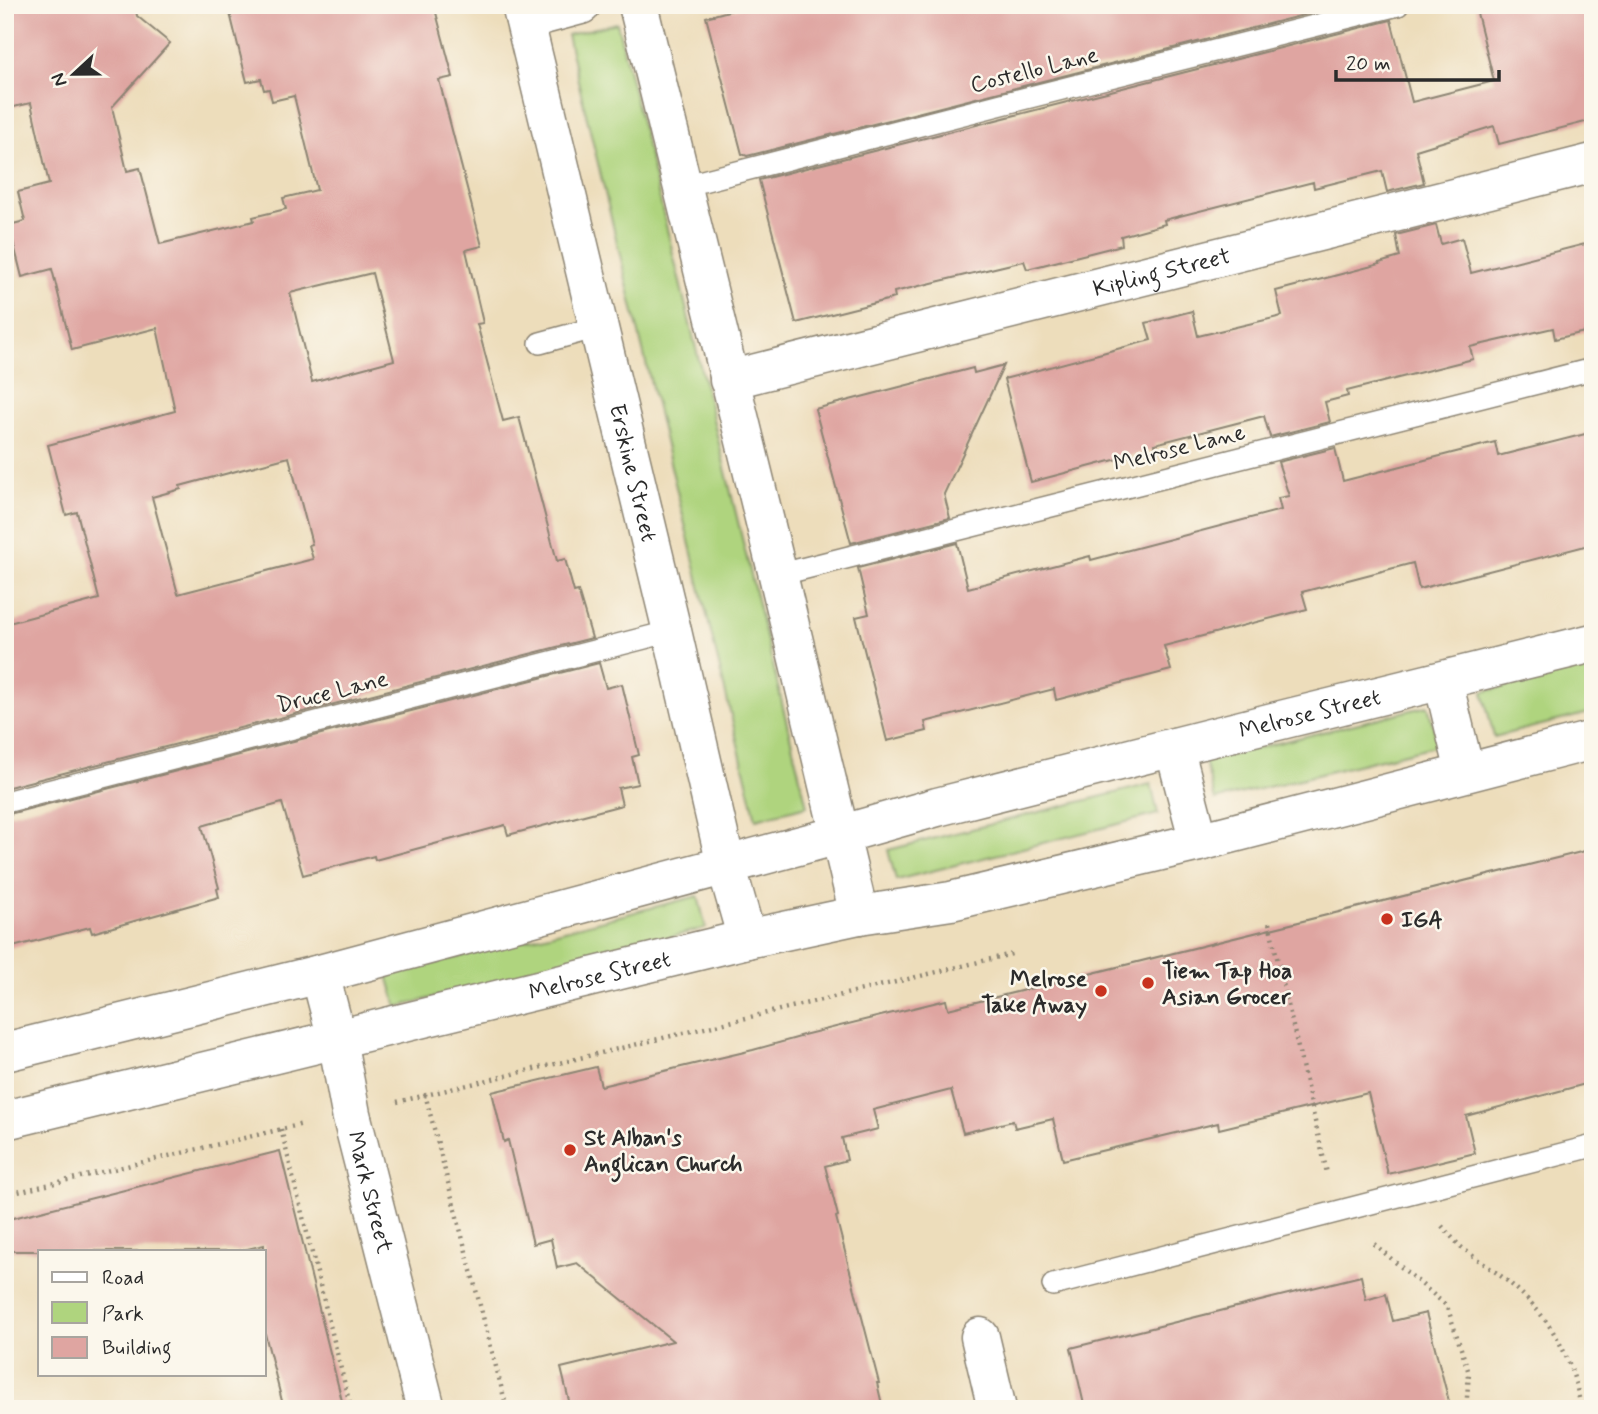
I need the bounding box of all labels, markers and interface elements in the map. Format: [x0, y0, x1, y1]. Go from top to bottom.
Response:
north arrow [38, 38, 108, 108]
scale bar [1336, 38, 1498, 82]
street label: Costello Lane [968, 41, 1101, 101]
text: 20 m [1346, 50, 1391, 78]
text: N [46, 69, 74, 90]
street label: Kipling Street [1090, 242, 1234, 305]
street label: Erskine Street [601, 401, 663, 545]
street label: Melrose Lane [1110, 418, 1249, 480]
street label: Druce Lane [274, 665, 391, 721]
street label: Melrose Street [1236, 683, 1384, 747]
place label: IGA [1401, 906, 1443, 936]
marker: IGA [1379, 911, 1395, 927]
street label: Melrose Street [526, 945, 674, 1009]
place label: Tiem Tap Hoa Asian Grocer [1162, 957, 1292, 1013]
place label: Melrose Take Away [981, 965, 1088, 1021]
marker: Tiem Tap Hoa Asian Grocer [1140, 975, 1156, 991]
marker: Melrose Take Away [1093, 983, 1109, 999]
place label: St Alban's Anglican Church [584, 1124, 743, 1183]
street label: Mark Street [339, 1128, 399, 1257]
marker: St Alban's Anglican Church [562, 1142, 578, 1158]
legend [38, 1250, 266, 1376]
text: Road [102, 1264, 144, 1292]
text: Park [102, 1300, 144, 1328]
text: Building [102, 1334, 172, 1364]

